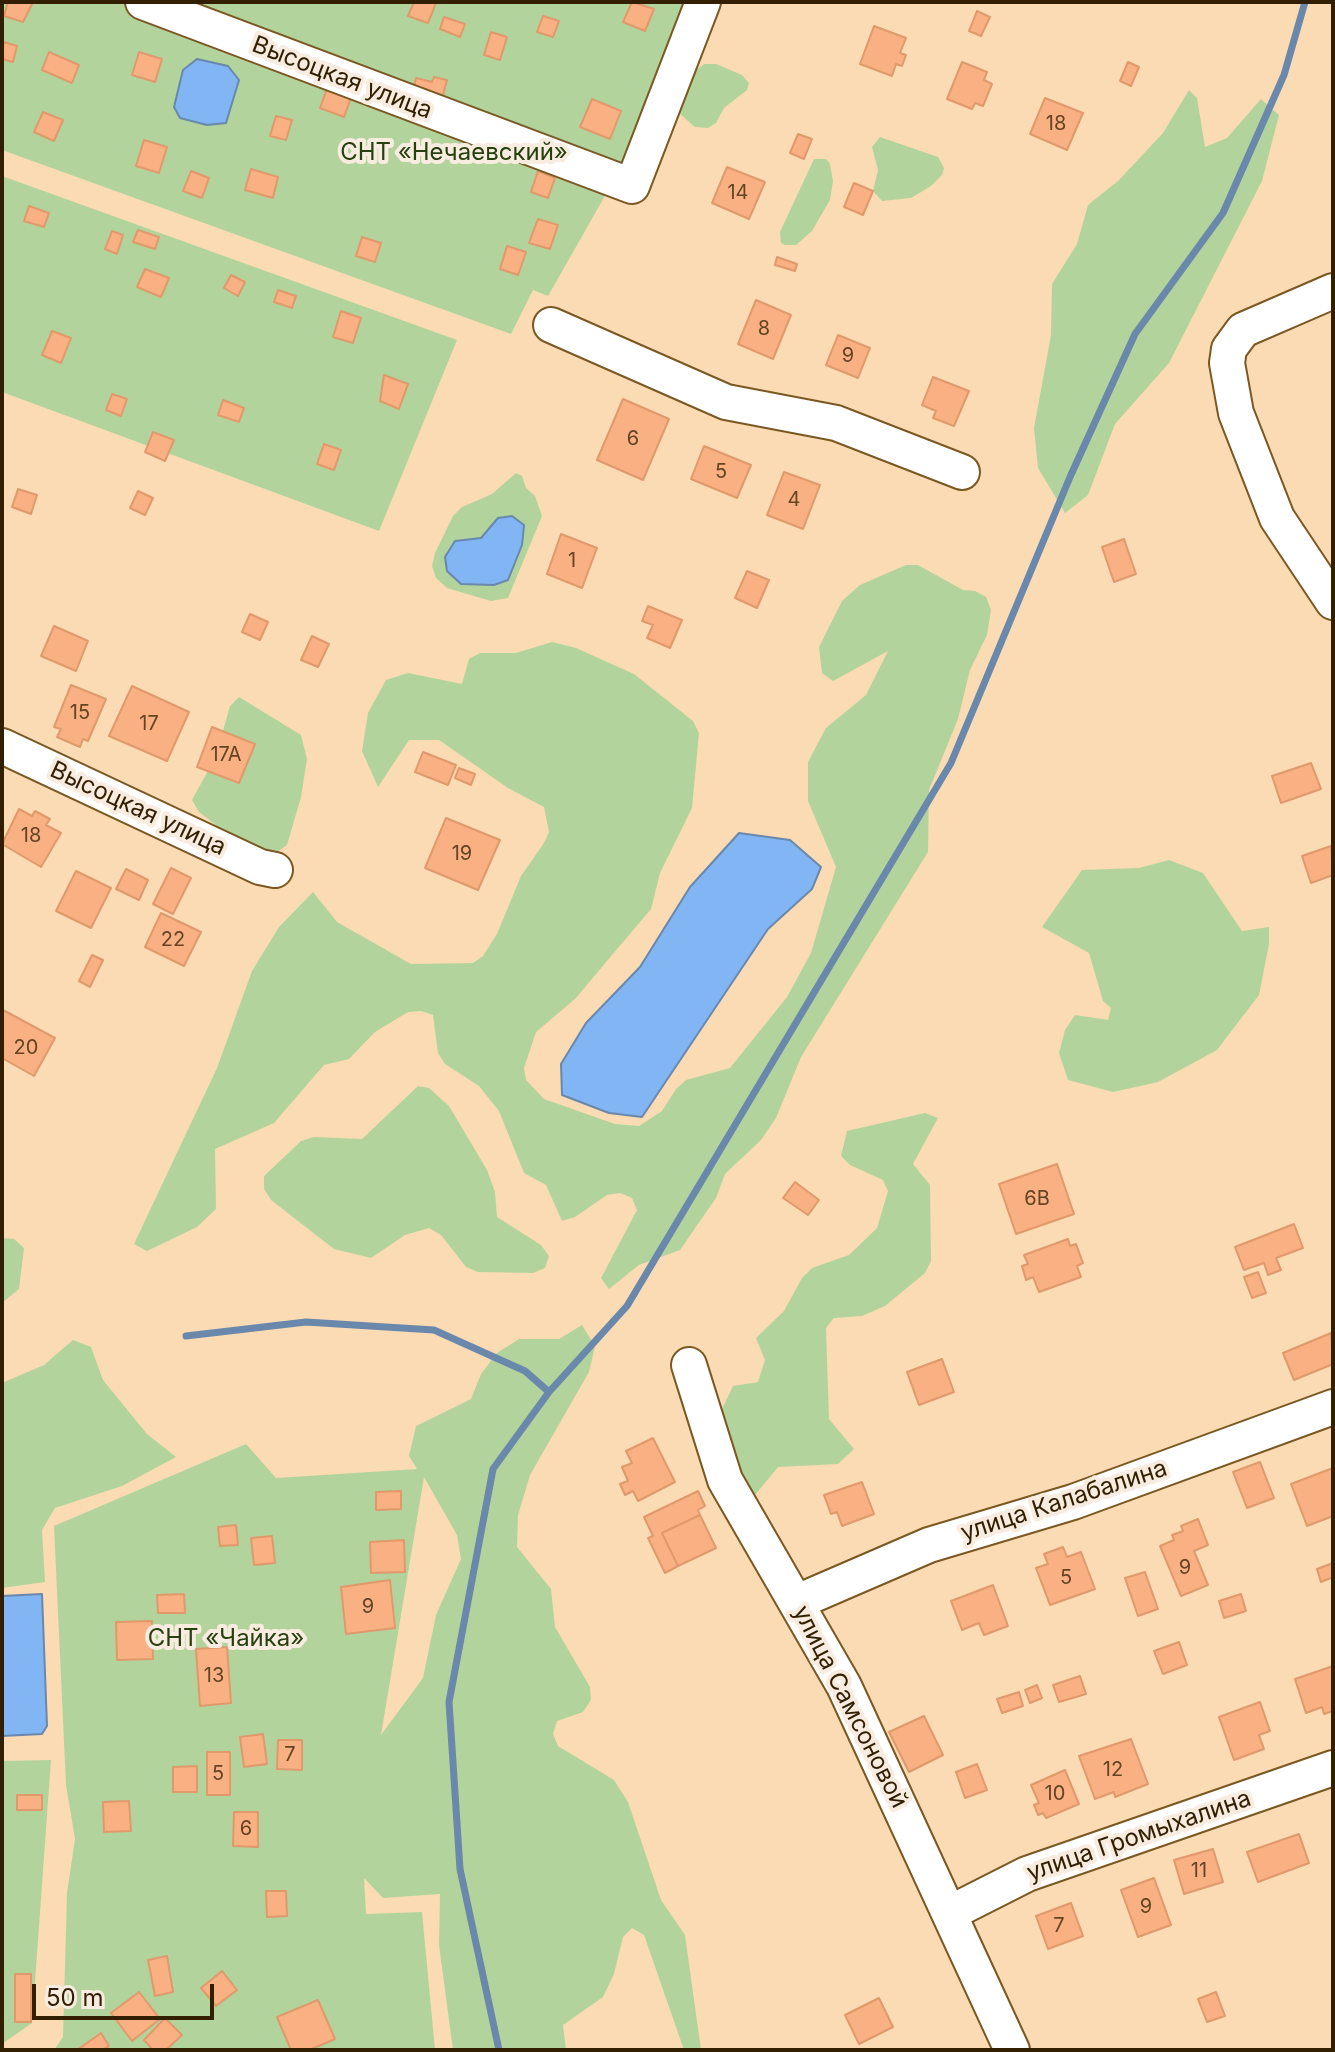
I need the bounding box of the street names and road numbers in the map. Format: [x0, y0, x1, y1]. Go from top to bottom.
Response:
street label: Высоцкая улица [248, 30, 436, 126]
street label: Высоцкая улица [46, 756, 230, 862]
street label: улица Калабалина [957, 1454, 1171, 1548]
street label: улица Самсоновой [786, 1601, 914, 1813]
street label: улица Громыхалина [1023, 1784, 1255, 1888]

